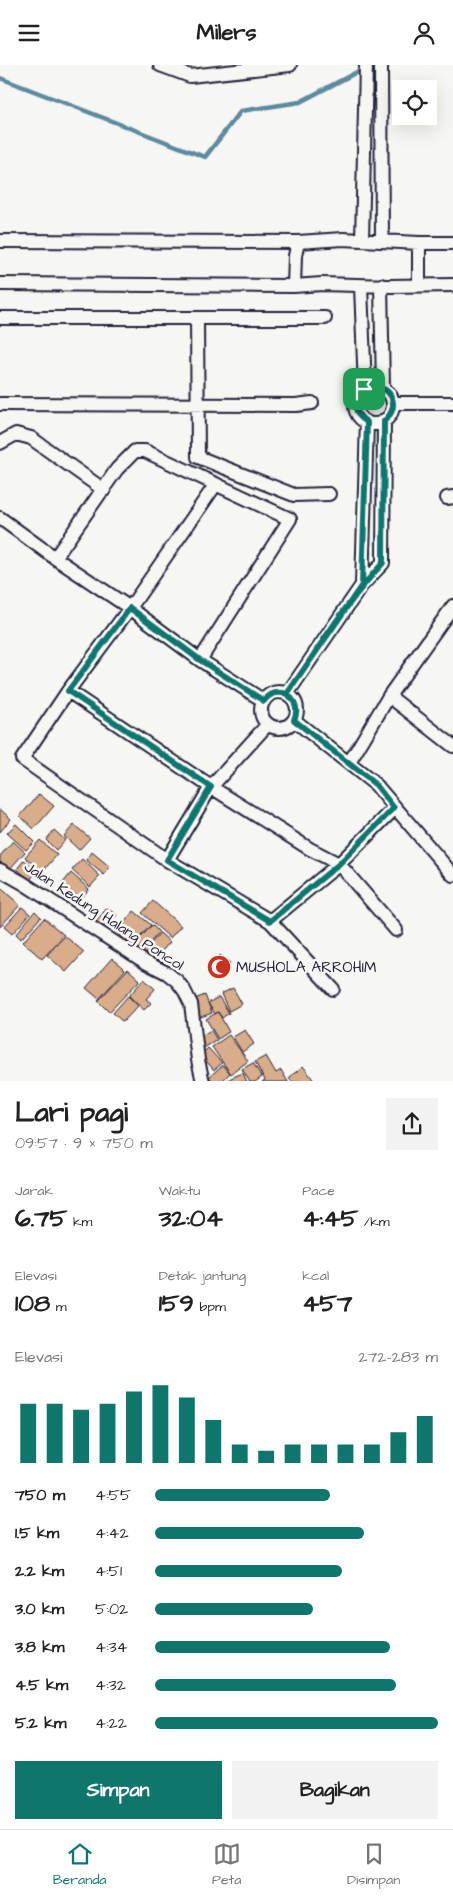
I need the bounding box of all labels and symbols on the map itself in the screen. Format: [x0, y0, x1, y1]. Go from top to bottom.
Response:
pin [343, 368, 385, 410]
street label: Jalan Kedung Halang Poncol [20, 856, 188, 976]
mosque icon: MUSHOLA ARROHIM [206, 954, 232, 980]
place label: MUSHOLA ARROHIM [236, 957, 376, 978]

